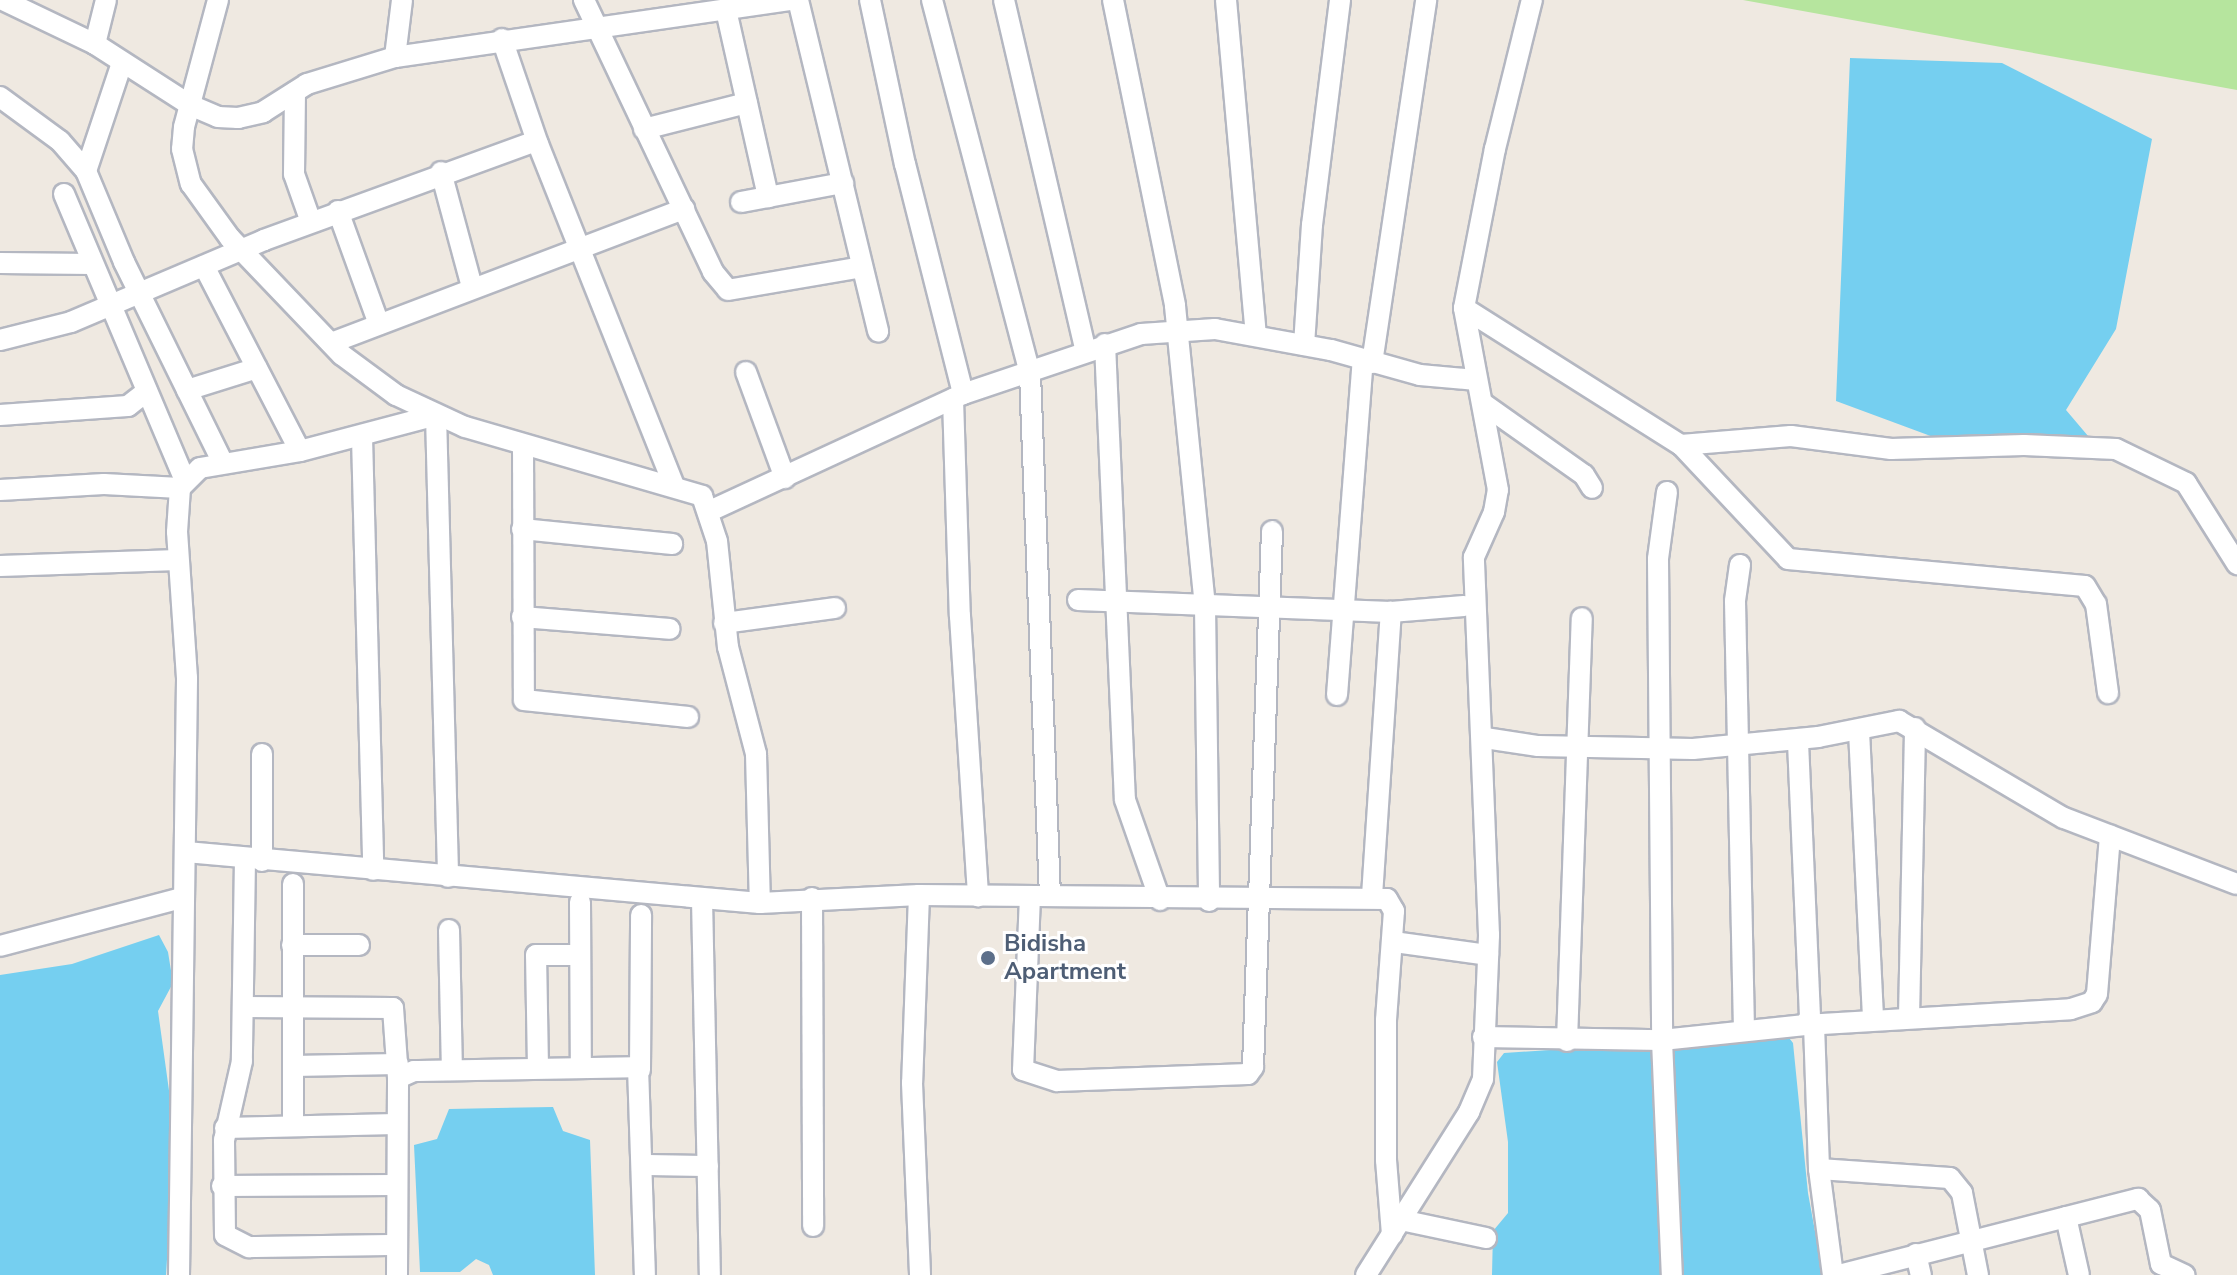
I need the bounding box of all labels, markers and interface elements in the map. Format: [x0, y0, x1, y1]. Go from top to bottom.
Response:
place label: Bidisha Apartment [1004, 930, 1126, 986]
marker: Bidisha Apartment [979, 949, 997, 967]

